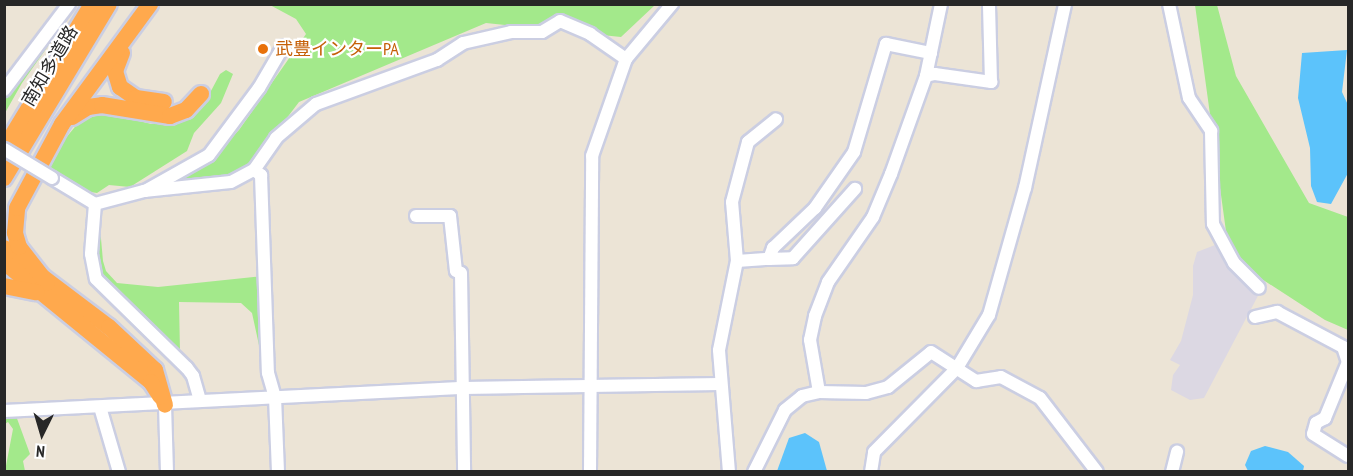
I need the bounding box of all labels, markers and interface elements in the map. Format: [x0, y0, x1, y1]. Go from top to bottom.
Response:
street label: 南知多道路 [18, 22, 82, 110]
place label: 武豊インターPA [275, 38, 399, 60]
marker: 武豊インターPA [256, 42, 270, 56]
north arrow [12, 404, 72, 464]
text: N [35, 442, 46, 462]

